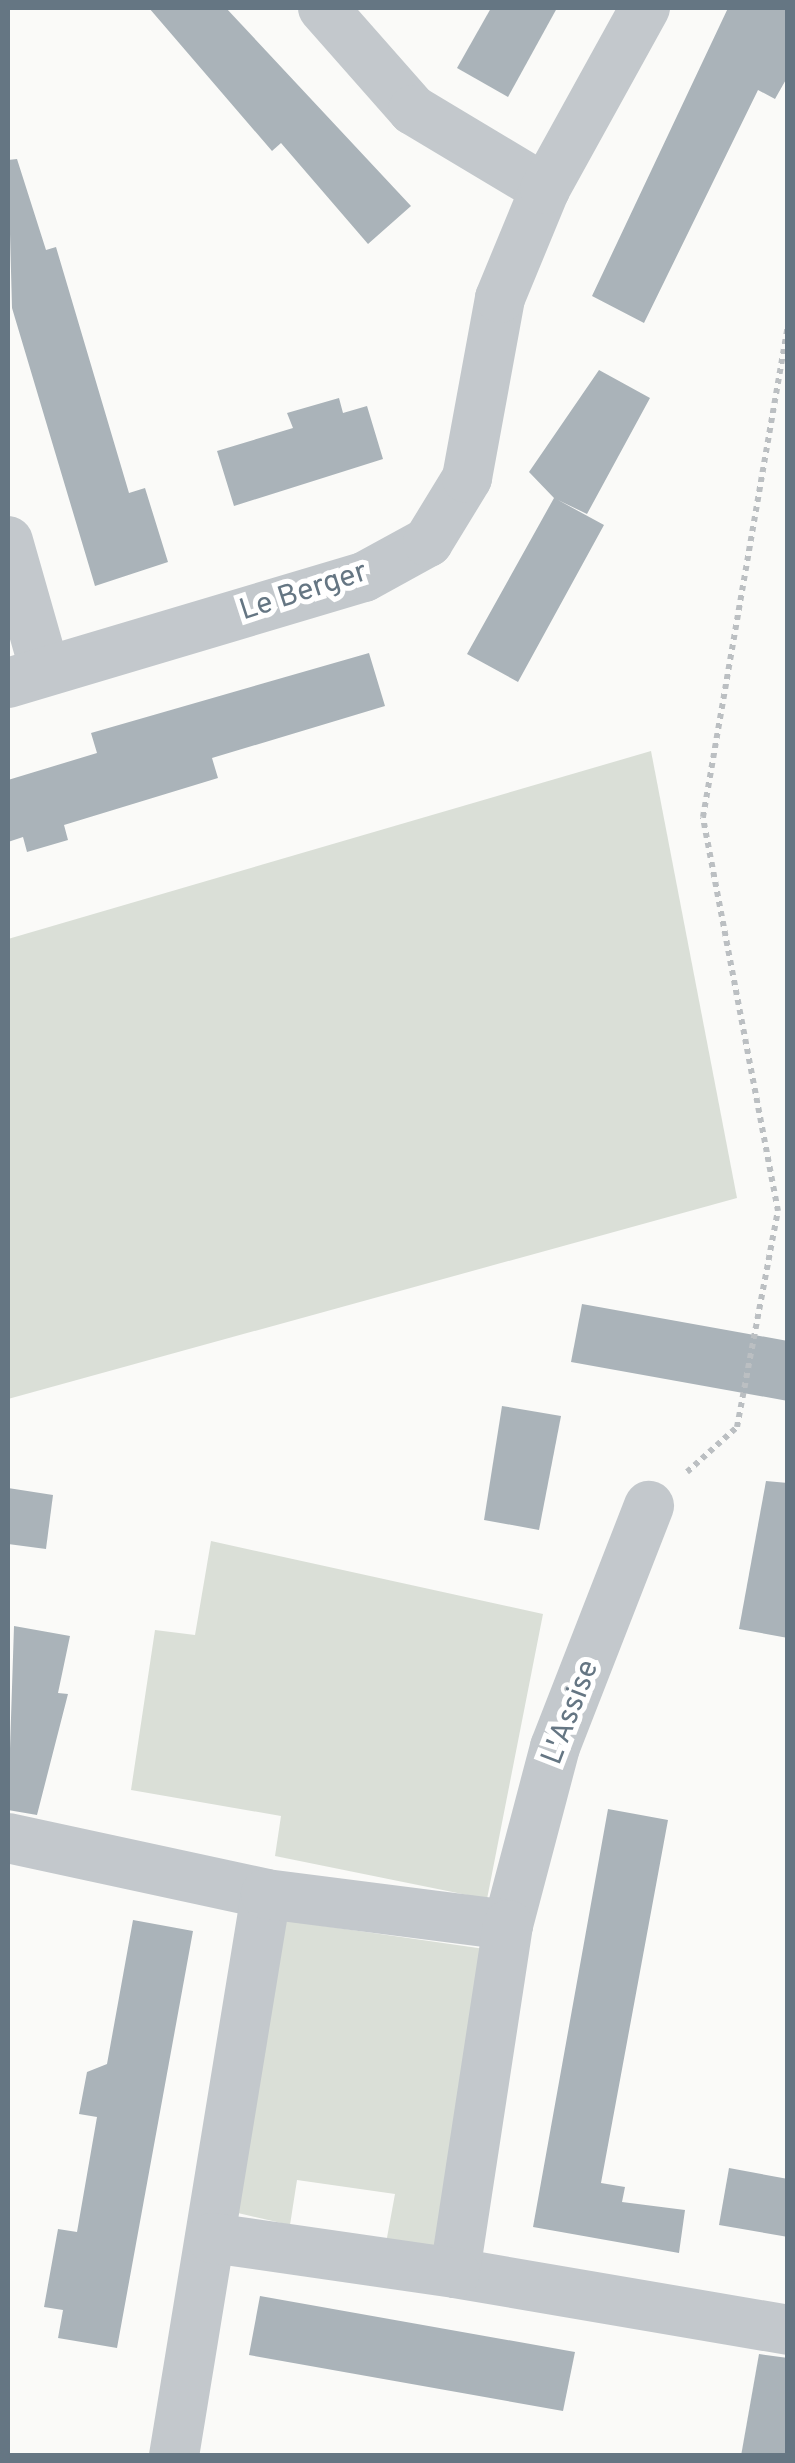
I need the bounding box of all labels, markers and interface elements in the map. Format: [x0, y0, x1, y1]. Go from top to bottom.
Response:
street label: Le Berger [236, 555, 372, 631]
street label: L'Assise [536, 1656, 608, 1770]

